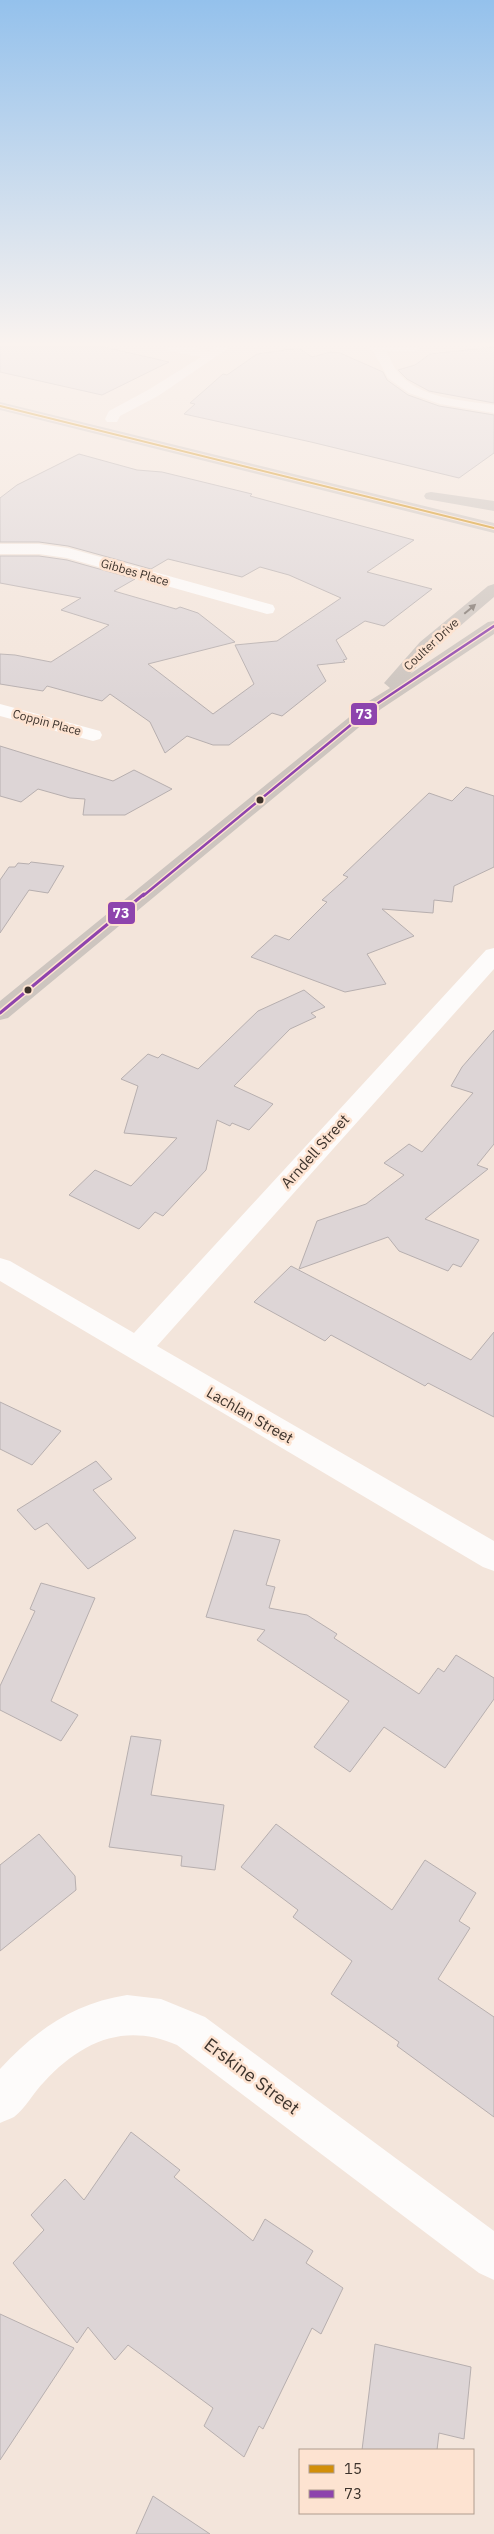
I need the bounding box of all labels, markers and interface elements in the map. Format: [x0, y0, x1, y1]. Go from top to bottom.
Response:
street label: Gibbes Place [99, 555, 171, 589]
one-way arrow [463, 603, 476, 614]
street label: Coulter Drive [400, 614, 462, 673]
line badge: 73 [350, 702, 378, 726]
text: 73 [356, 705, 372, 723]
street label: Coppin Place [11, 706, 83, 738]
unlabelled marker [255, 795, 265, 805]
line badge: 73 [107, 901, 136, 925]
text: 73 [113, 904, 129, 922]
unlabelled marker [23, 985, 33, 995]
street label: Arndell Street [277, 1110, 353, 1192]
street label: Lachlan Street [203, 1383, 297, 1447]
street label: Erskine Street [200, 2033, 304, 2119]
legend [299, 2449, 474, 2514]
text: 15 [344, 2459, 362, 2478]
text: 73 [344, 2484, 362, 2503]

